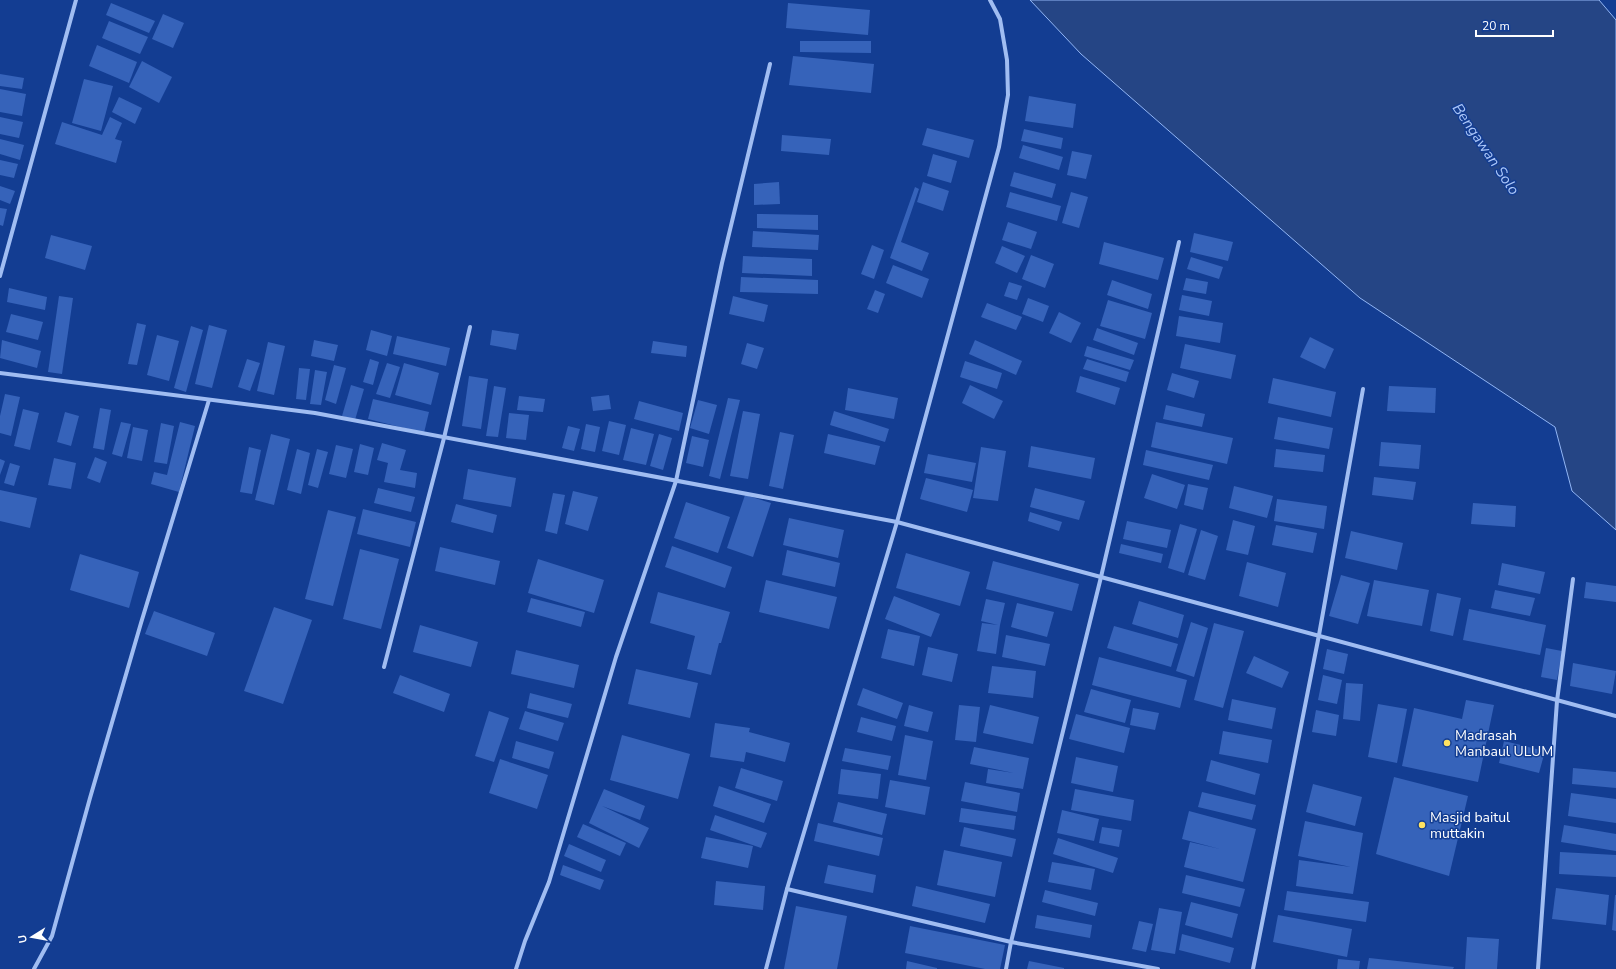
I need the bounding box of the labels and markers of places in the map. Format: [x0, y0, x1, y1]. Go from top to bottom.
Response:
place label: Madrasah Manbaul ULUM [1455, 726, 1553, 761]
marker: Madrasah Manbaul ULUM [1442, 738, 1452, 748]
place label: Masjid baitul muttakin [1430, 808, 1511, 843]
marker: Masjid baitul muttakin [1417, 820, 1427, 830]

